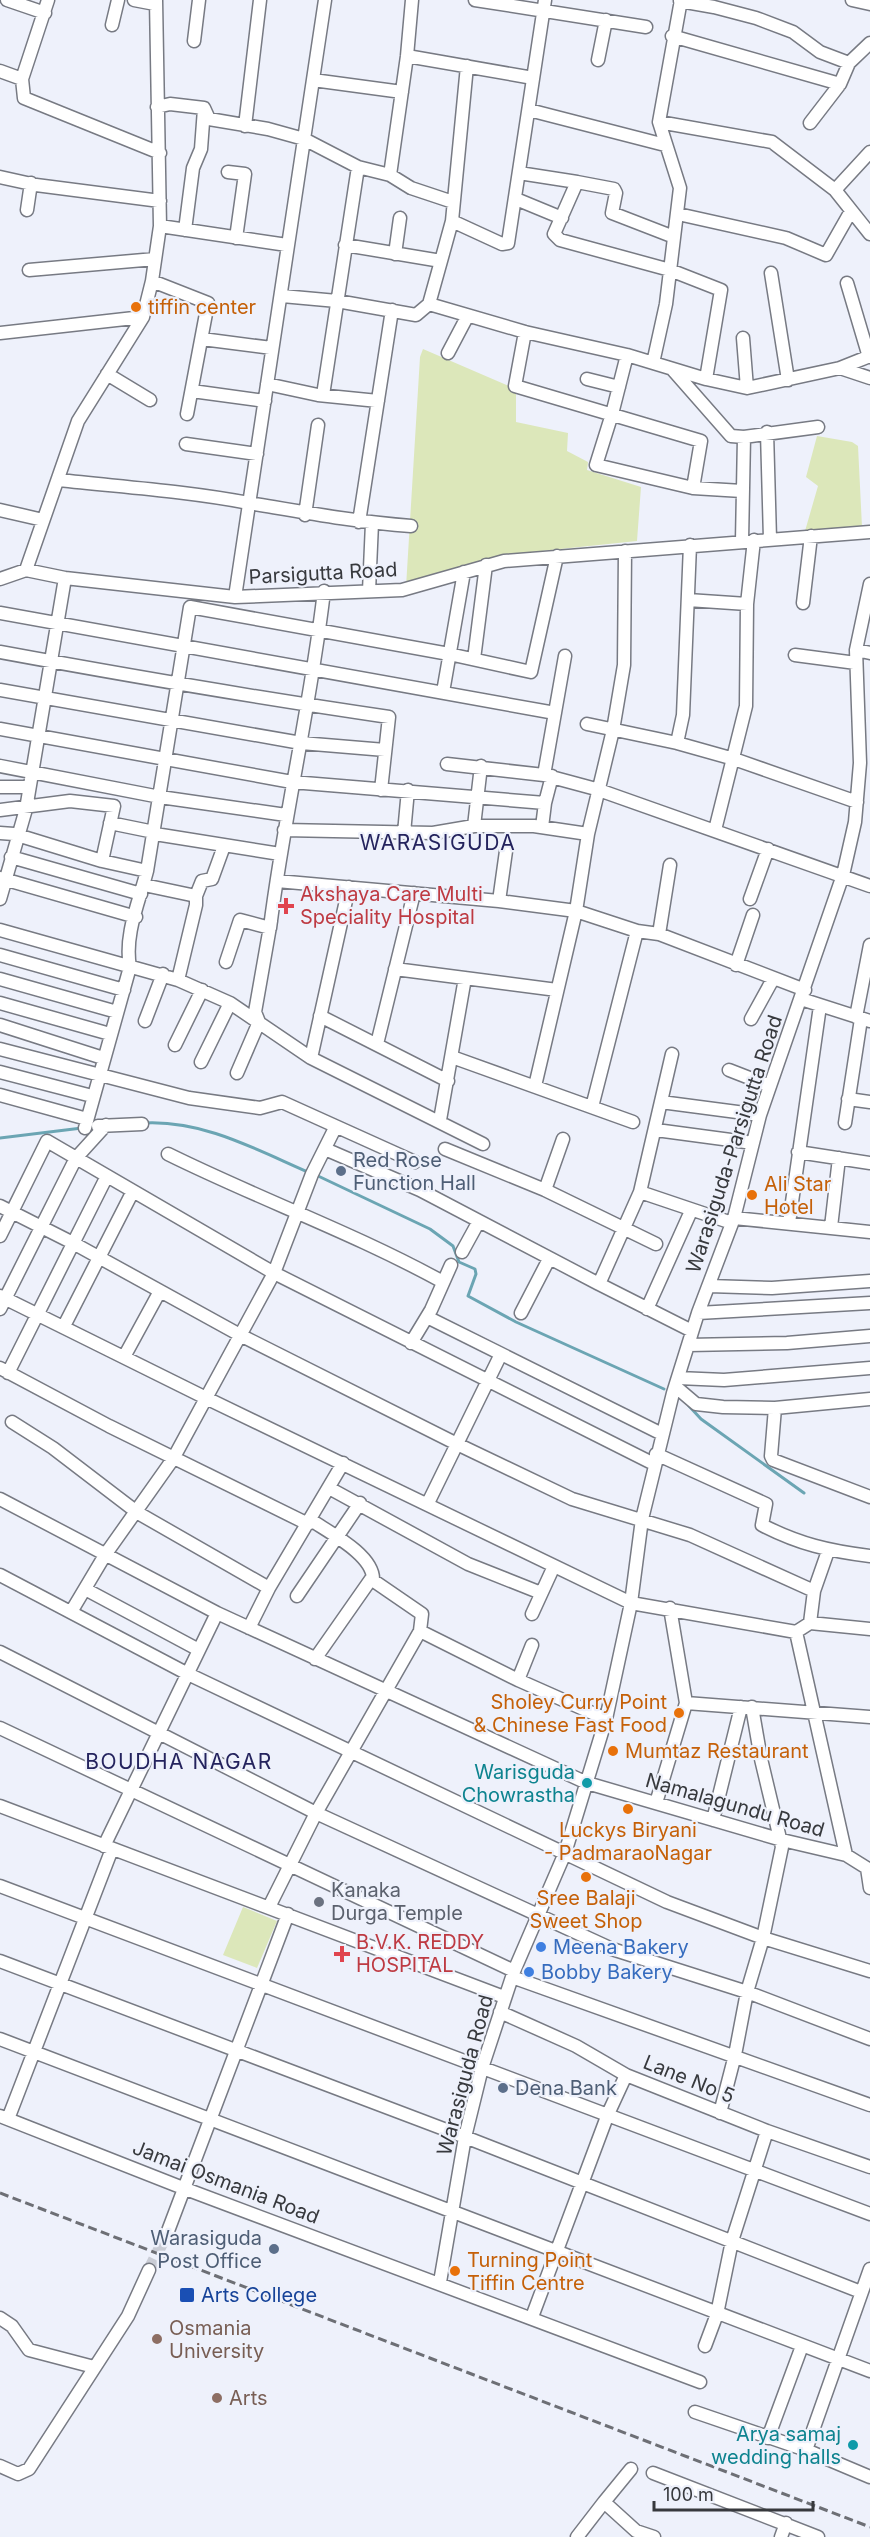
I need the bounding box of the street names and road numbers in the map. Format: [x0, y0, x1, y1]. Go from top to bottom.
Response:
street label: Parsigutta Road [248, 557, 398, 589]
street label: Warasiguda-Parsigutta Road [681, 1012, 787, 1276]
street label: Namalagundu Road [643, 1768, 827, 1842]
street label: Warasiguda Road [432, 1992, 498, 2158]
street label: Lane No 5 [640, 2050, 738, 2108]
street label: Jamai Osmania Road [129, 2135, 323, 2229]

